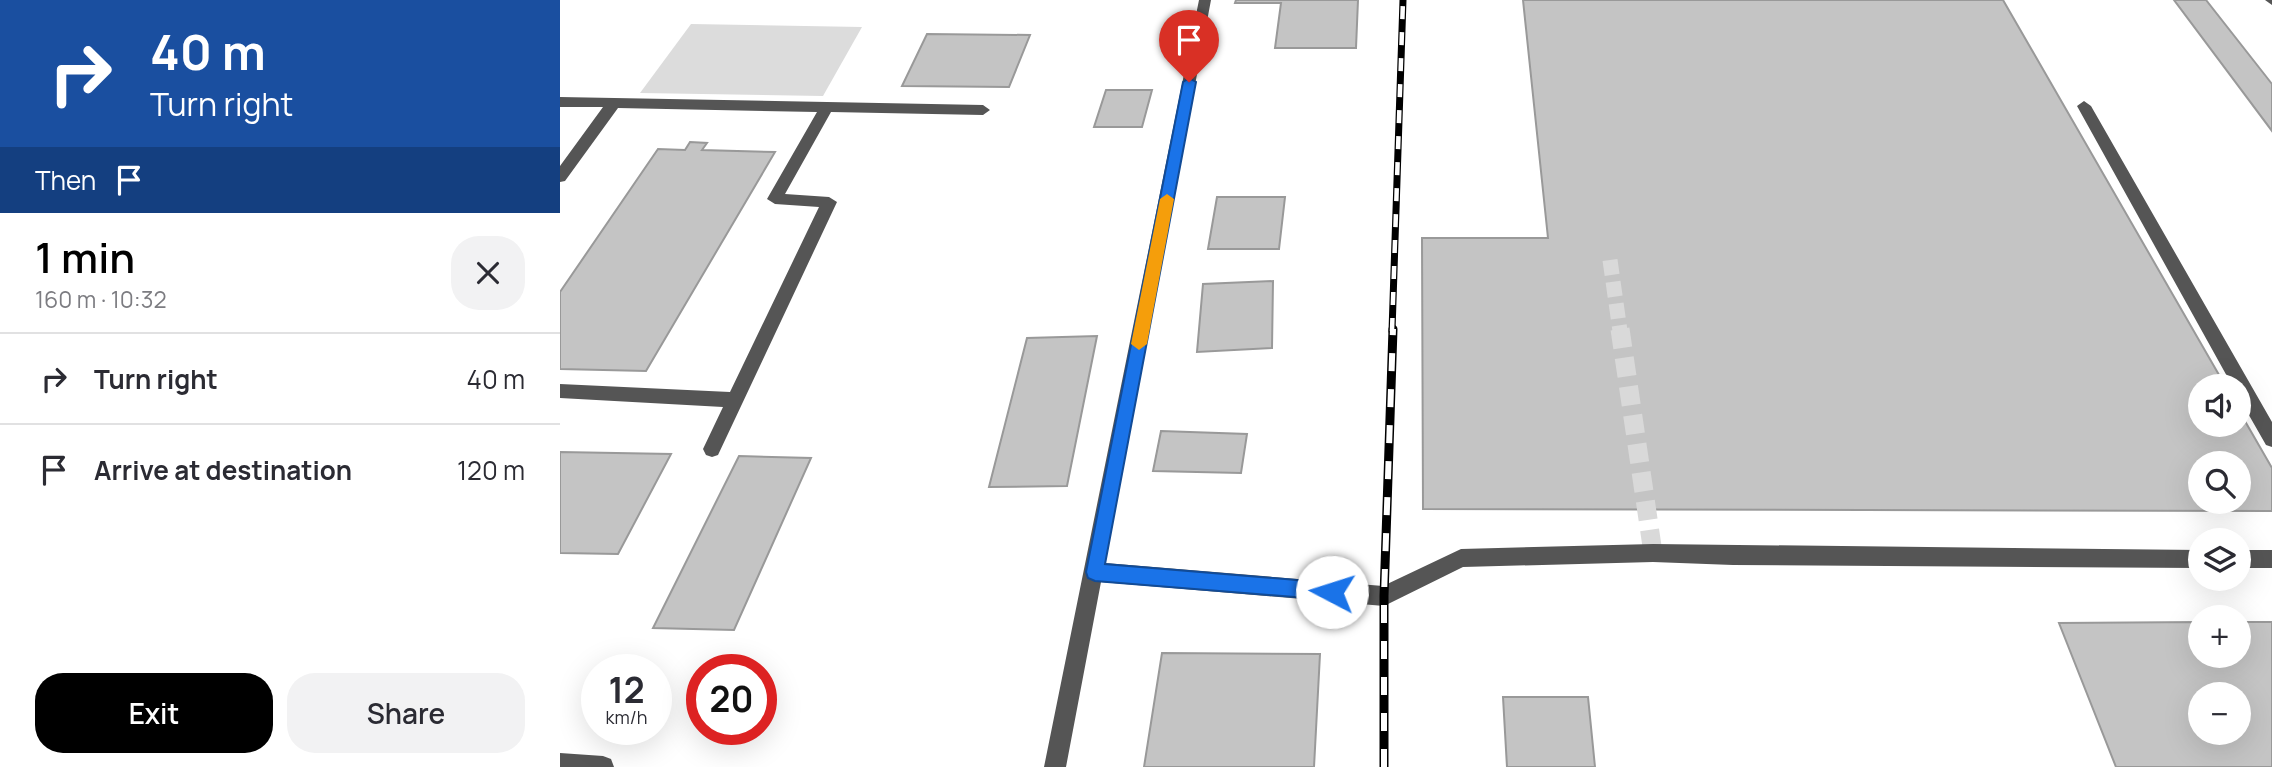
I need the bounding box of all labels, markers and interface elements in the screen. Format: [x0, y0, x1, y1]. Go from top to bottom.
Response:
pin [1159, 10, 1219, 82]
text: 40 m [150, 18, 266, 85]
icon: arrive [1170, 21, 1208, 59]
icon: right [35, 28, 126, 119]
text: Turn right [150, 82, 293, 126]
icon: arrive [110, 161, 148, 199]
text: Then [35, 162, 96, 198]
text: 1 min [35, 228, 135, 286]
button: close [451, 236, 525, 310]
text: 160 m · 10:32 [35, 283, 167, 315]
icon: right [35, 360, 73, 398]
text: Turn right [94, 361, 218, 397]
text: 40 m [467, 361, 525, 397]
map controls [2188, 374, 2251, 745]
button: sound [2188, 374, 2251, 437]
icon: arrive [35, 451, 73, 489]
button: search [2188, 451, 2251, 514]
text: Arrive at destination [94, 452, 352, 488]
text: 120 m [457, 452, 525, 488]
button: layers [2188, 528, 2251, 591]
position arrow [1295, 555, 1369, 629]
button: + [2188, 605, 2251, 668]
speed limit sign: 20 [686, 654, 777, 745]
text: 12 [608, 666, 645, 714]
button: Exit [35, 673, 273, 753]
button: Share [287, 673, 525, 753]
button: − [2188, 682, 2251, 745]
text: km/h [606, 705, 647, 729]

